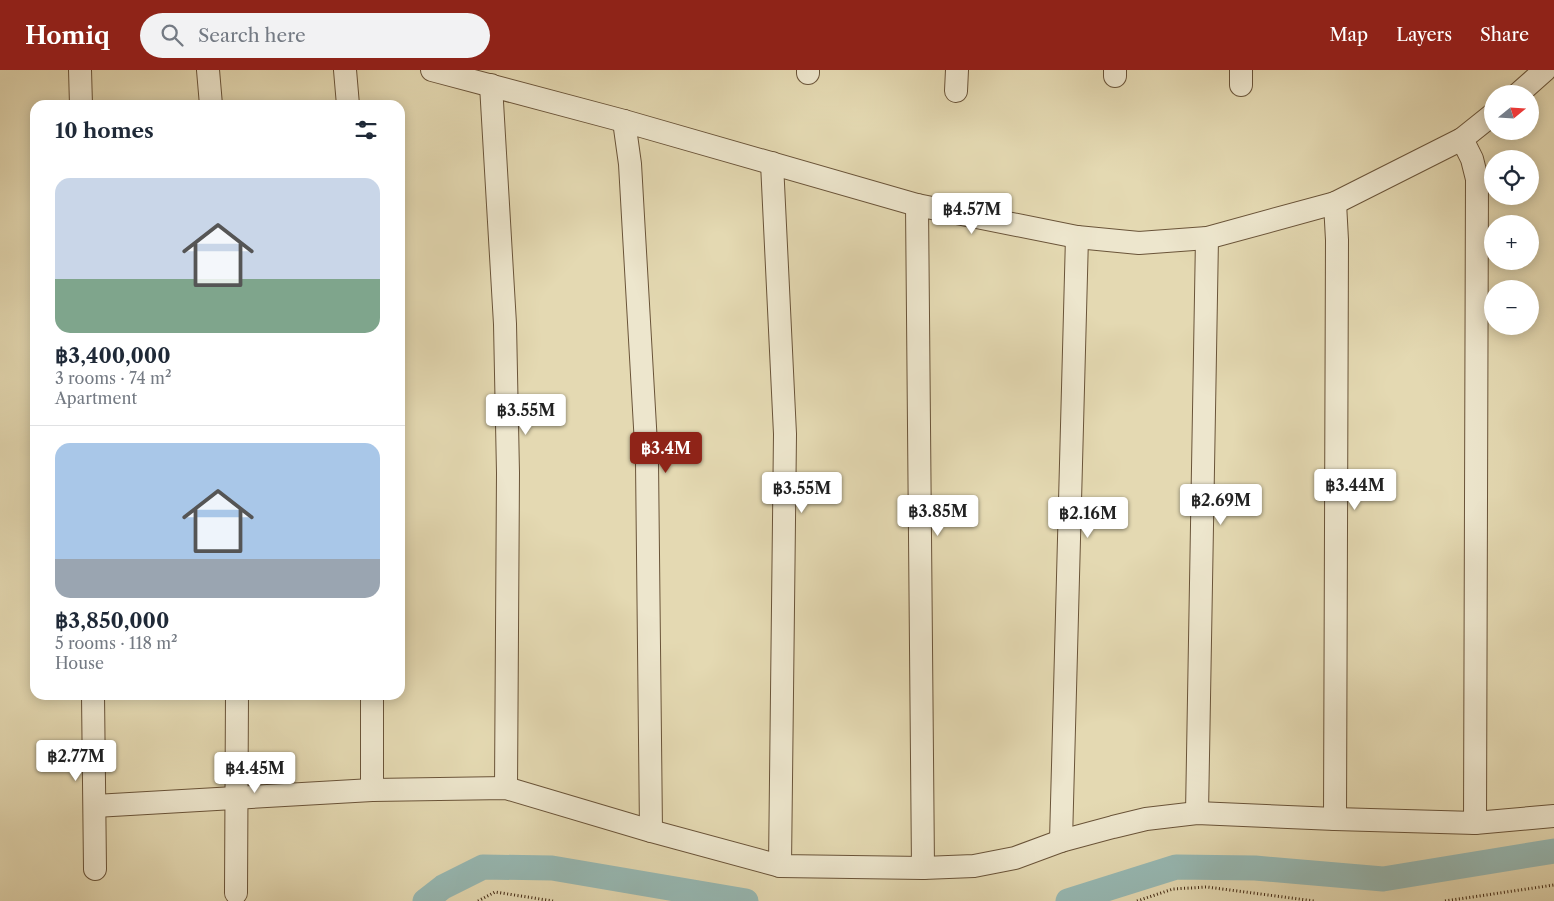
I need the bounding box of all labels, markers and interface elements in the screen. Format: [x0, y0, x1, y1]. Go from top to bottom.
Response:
search box [140, 13, 490, 58]
text: Homiq [25, 21, 110, 50]
icon: search [158, 21, 186, 49]
text: Search here [198, 24, 306, 47]
text: Map [1330, 24, 1368, 46]
text: Layers [1396, 24, 1452, 46]
text: Share [1480, 24, 1529, 46]
north arrow [1484, 85, 1539, 140]
map controls [1484, 85, 1539, 335]
icon: filters [352, 116, 380, 144]
text: 10 homes [55, 118, 154, 143]
button: locate [1484, 150, 1539, 205]
pin: ฿4.57M [931, 192, 1013, 235]
text: ฿4.57M [943, 199, 1001, 219]
icon: home [173, 210, 263, 300]
button: + [1484, 215, 1539, 270]
button: − [1484, 280, 1539, 335]
text: ฿3,400,000 [55, 343, 171, 368]
text: 3 rooms · 74 m² [55, 368, 171, 388]
text: Apartment [55, 388, 137, 408]
pin: ฿3.55M [485, 394, 567, 436]
text: ฿3.55M [497, 400, 555, 420]
pin: ฿3.4M [631, 432, 701, 474]
text: ฿3.4M [641, 438, 691, 458]
pin: ฿3.44M [1314, 468, 1396, 511]
pin: ฿3.55M [761, 472, 843, 514]
text: ฿3.44M [1325, 475, 1385, 495]
icon: home [173, 476, 263, 566]
text: ฿3.55M [773, 478, 831, 498]
pin: ฿2.69M [1180, 484, 1262, 526]
text: ฿2.69M [1191, 490, 1251, 510]
pin: ฿3.85M [897, 494, 979, 537]
pin: ฿2.16M [1047, 496, 1129, 539]
text: ฿3.85M [908, 501, 968, 521]
text: ฿2.16M [1059, 503, 1117, 523]
text: ฿3,850,000 [55, 608, 169, 633]
text: 5 rooms · 118 m² [55, 633, 178, 653]
text: House [55, 653, 104, 673]
pin: ฿2.77M [35, 740, 117, 782]
text: ฿2.77M [47, 746, 105, 766]
pin: ฿4.45M [214, 752, 296, 794]
text: ฿4.45M [225, 758, 285, 778]

